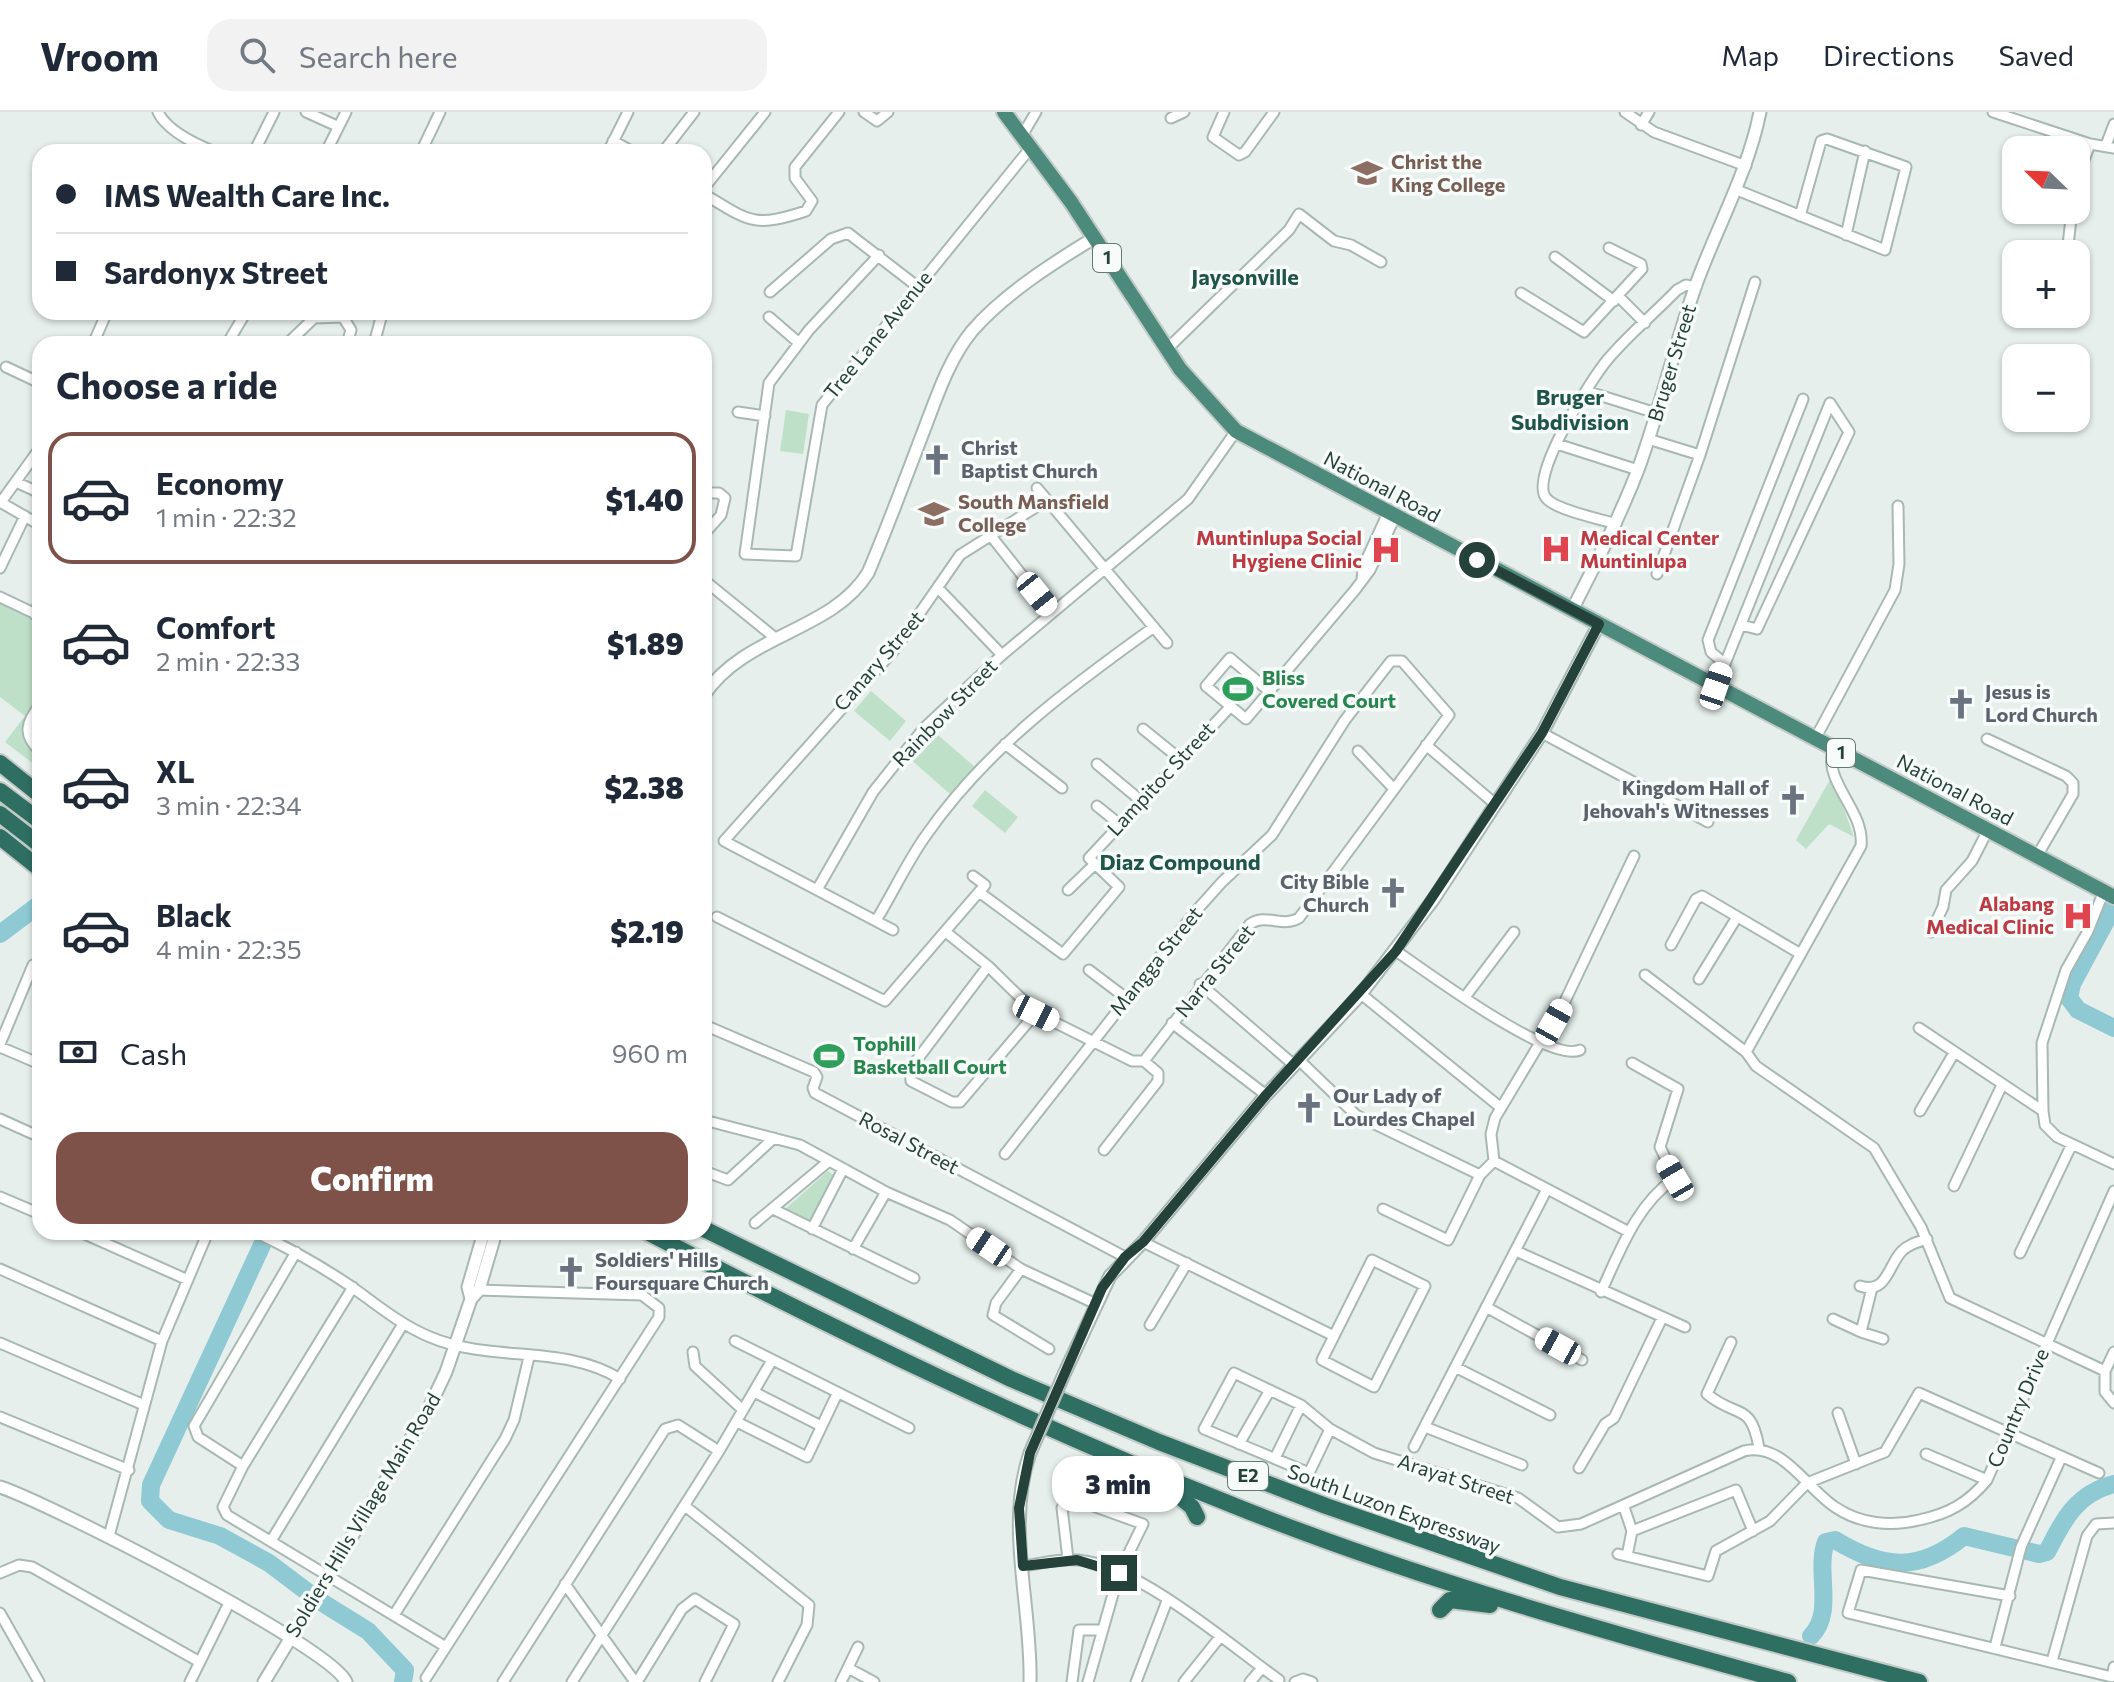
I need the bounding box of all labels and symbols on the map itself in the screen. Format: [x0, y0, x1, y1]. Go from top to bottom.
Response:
north arrow [2002, 136, 2090, 224]
place label: Christ the King College [1391, 149, 1505, 196]
school or university icon: Christ the King College [1350, 156, 1384, 190]
road number: 1 [1093, 244, 1121, 272]
district label: Jaysonville [1191, 263, 1299, 290]
street label: Tree Lane Avenue [818, 265, 936, 403]
street label: Bruger Street [1642, 301, 1700, 424]
district label: Bruger Subdivision [1511, 383, 1629, 435]
place label: Christ Baptist Church [961, 435, 1098, 482]
church icon: Christ Baptist Church [920, 443, 954, 477]
street label: National Road [1320, 445, 1445, 527]
place label: South Mansfield College [958, 489, 1109, 536]
school or university icon: South Mansfield College [917, 497, 951, 531]
place label: Muntinlupa Social Hygiene Clinic [1196, 525, 1362, 572]
place label: Medical Center Muntinlupa [1580, 525, 1719, 572]
hospital icon: Medical Center Muntinlupa [1539, 532, 1573, 566]
hospital icon: Muntinlupa Social Hygiene Clinic [1369, 533, 1403, 567]
route start [1459, 542, 1495, 578]
car [1013, 568, 1061, 620]
street label: Canary Street [828, 605, 928, 715]
street label: Rainbow Street [887, 654, 1002, 771]
car [1697, 659, 1735, 713]
place label: Bliss Covered Court [1262, 665, 1396, 712]
sports icon: Bliss Covered Court [1221, 672, 1255, 706]
place label: Jesus is Lord Church [1985, 679, 2098, 726]
church icon: Jesus is Lord Church [1944, 687, 1978, 721]
street label: Lampitoc Street [1102, 717, 1219, 840]
road number: 1 [1827, 739, 1855, 767]
street label: National Road [1893, 748, 2018, 830]
place label: Kingdom Hall of Jehovah's Witnesses [1583, 775, 1770, 822]
church icon: Kingdom Hall of Jehovah's Witnesses [1776, 783, 1810, 817]
district label: Diaz Compound [1099, 848, 1261, 875]
place label: City Bible Church [1280, 869, 1369, 916]
church icon: City Bible Church [1376, 876, 1410, 910]
place label: Alabang Medical Clinic [1926, 891, 2054, 938]
hospital icon: Alabang Medical Clinic [2061, 899, 2095, 933]
street label: Mangga Street [1104, 901, 1206, 1020]
street label: Narra Street [1170, 919, 1259, 1021]
car [1009, 992, 1063, 1034]
car [1532, 995, 1576, 1049]
place label: Tophill Basketball Court [853, 1031, 1007, 1078]
sports icon: Tophill Basketball Court [812, 1039, 846, 1073]
place label: Our Lady of Lourdes Chapel [1333, 1083, 1475, 1130]
church icon: Our Lady of Lourdes Chapel [1292, 1091, 1326, 1125]
street label: Rosal Street [855, 1106, 963, 1178]
car [1653, 1151, 1697, 1205]
car [962, 1224, 1016, 1270]
place label: Soldiers' Hills Foursquare Church [595, 1247, 769, 1294]
church icon: Soldiers' Hills Foursquare Church [554, 1255, 588, 1289]
car [1531, 1324, 1585, 1368]
street label: Country Drive [1981, 1344, 2053, 1471]
street label: Soldiers Hills Village Main Road [280, 1388, 445, 1641]
street label: Arayat Street [1395, 1448, 1518, 1508]
callout: 3 min [1053, 1457, 1185, 1513]
street label: South Luzon Expressway [1285, 1458, 1504, 1558]
road number: E2 [1228, 1462, 1268, 1490]
route end [1101, 1555, 1137, 1591]

